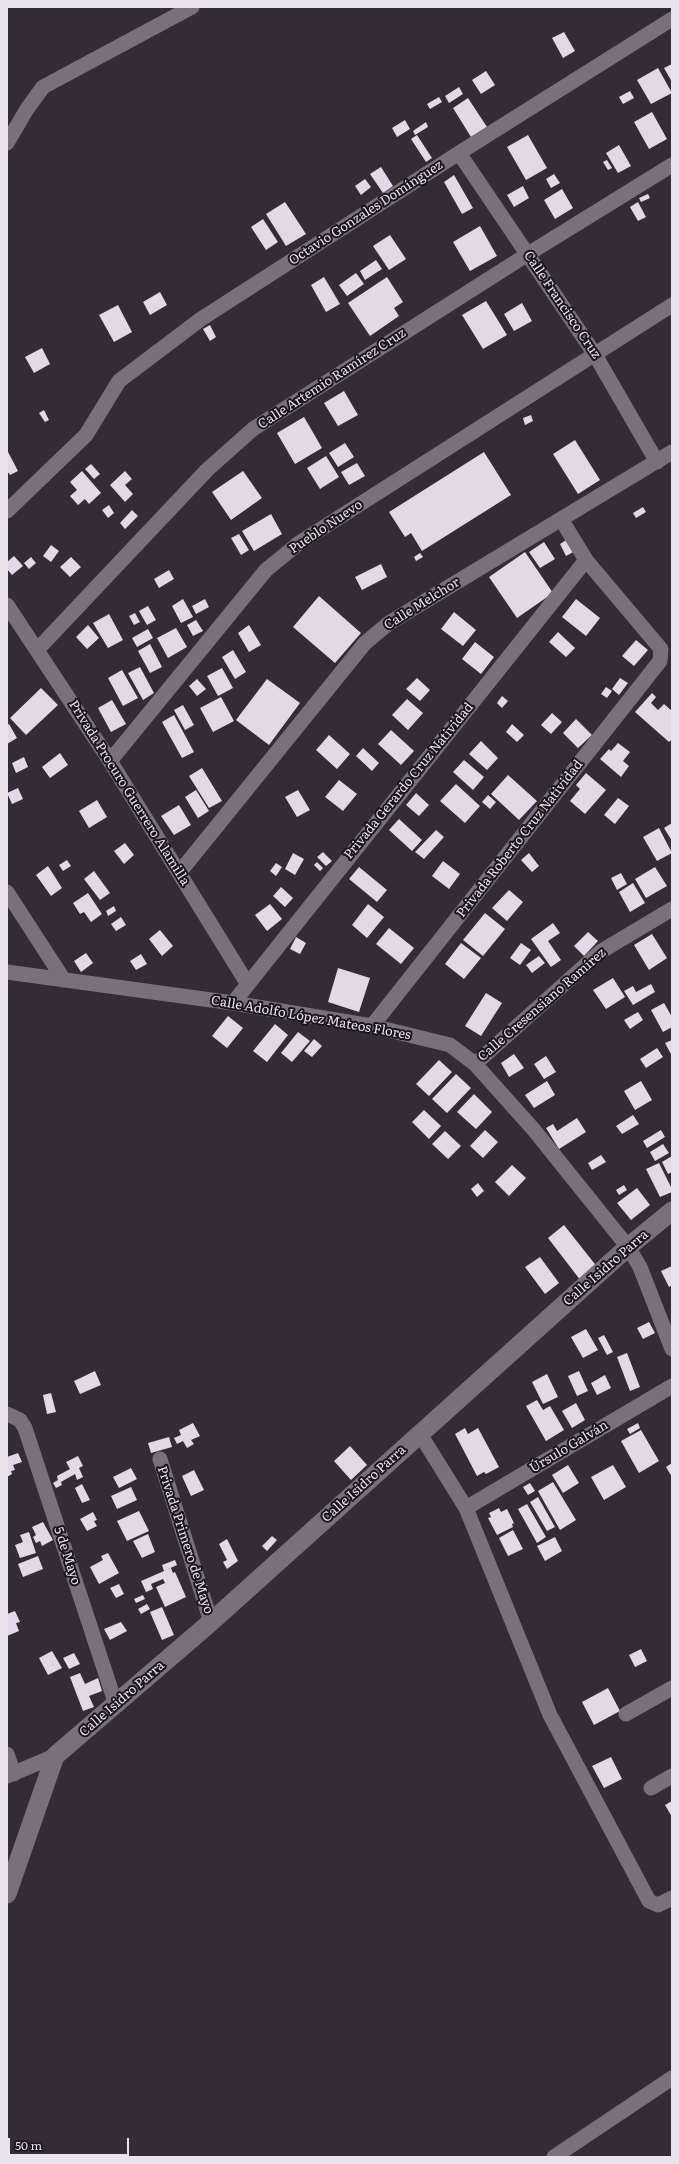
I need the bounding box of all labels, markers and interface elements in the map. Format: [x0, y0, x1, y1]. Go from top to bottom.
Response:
street label: Octavio Gonzales Domínguez [286, 157, 446, 269]
street label: Calle Francisco Cruz [520, 248, 604, 362]
street label: Calle Artemio Ramírez Cruz [255, 325, 409, 433]
street label: Pueblo Nuevo [287, 497, 365, 557]
street label: Calle Melchor [381, 575, 463, 633]
street label: Privada Procuro Guerrero Alamilla [65, 698, 193, 888]
street label: Privada Gerardo Cruz Natividad [341, 700, 477, 862]
street label: Privada Roberto Cruz Natividad [454, 757, 586, 921]
street label: Calle Cresensiano Ramírez [475, 945, 609, 1065]
street label: Calle Adolfo López Mateos Flores [210, 993, 412, 1043]
street label: Calle Isidro Parra [560, 1227, 652, 1309]
street label: Úrsulo Galván [527, 1417, 611, 1477]
street label: Calle Isidro Parra [319, 1442, 409, 1526]
street label: Privada Primero de Mayo [154, 1464, 216, 1616]
street label: 5 de Mayo [50, 1525, 84, 1587]
street label: Calle Isidro Parra [76, 1658, 168, 1740]
scale bar [10, 2130, 131, 2156]
text: 50 m [15, 2136, 42, 2154]

